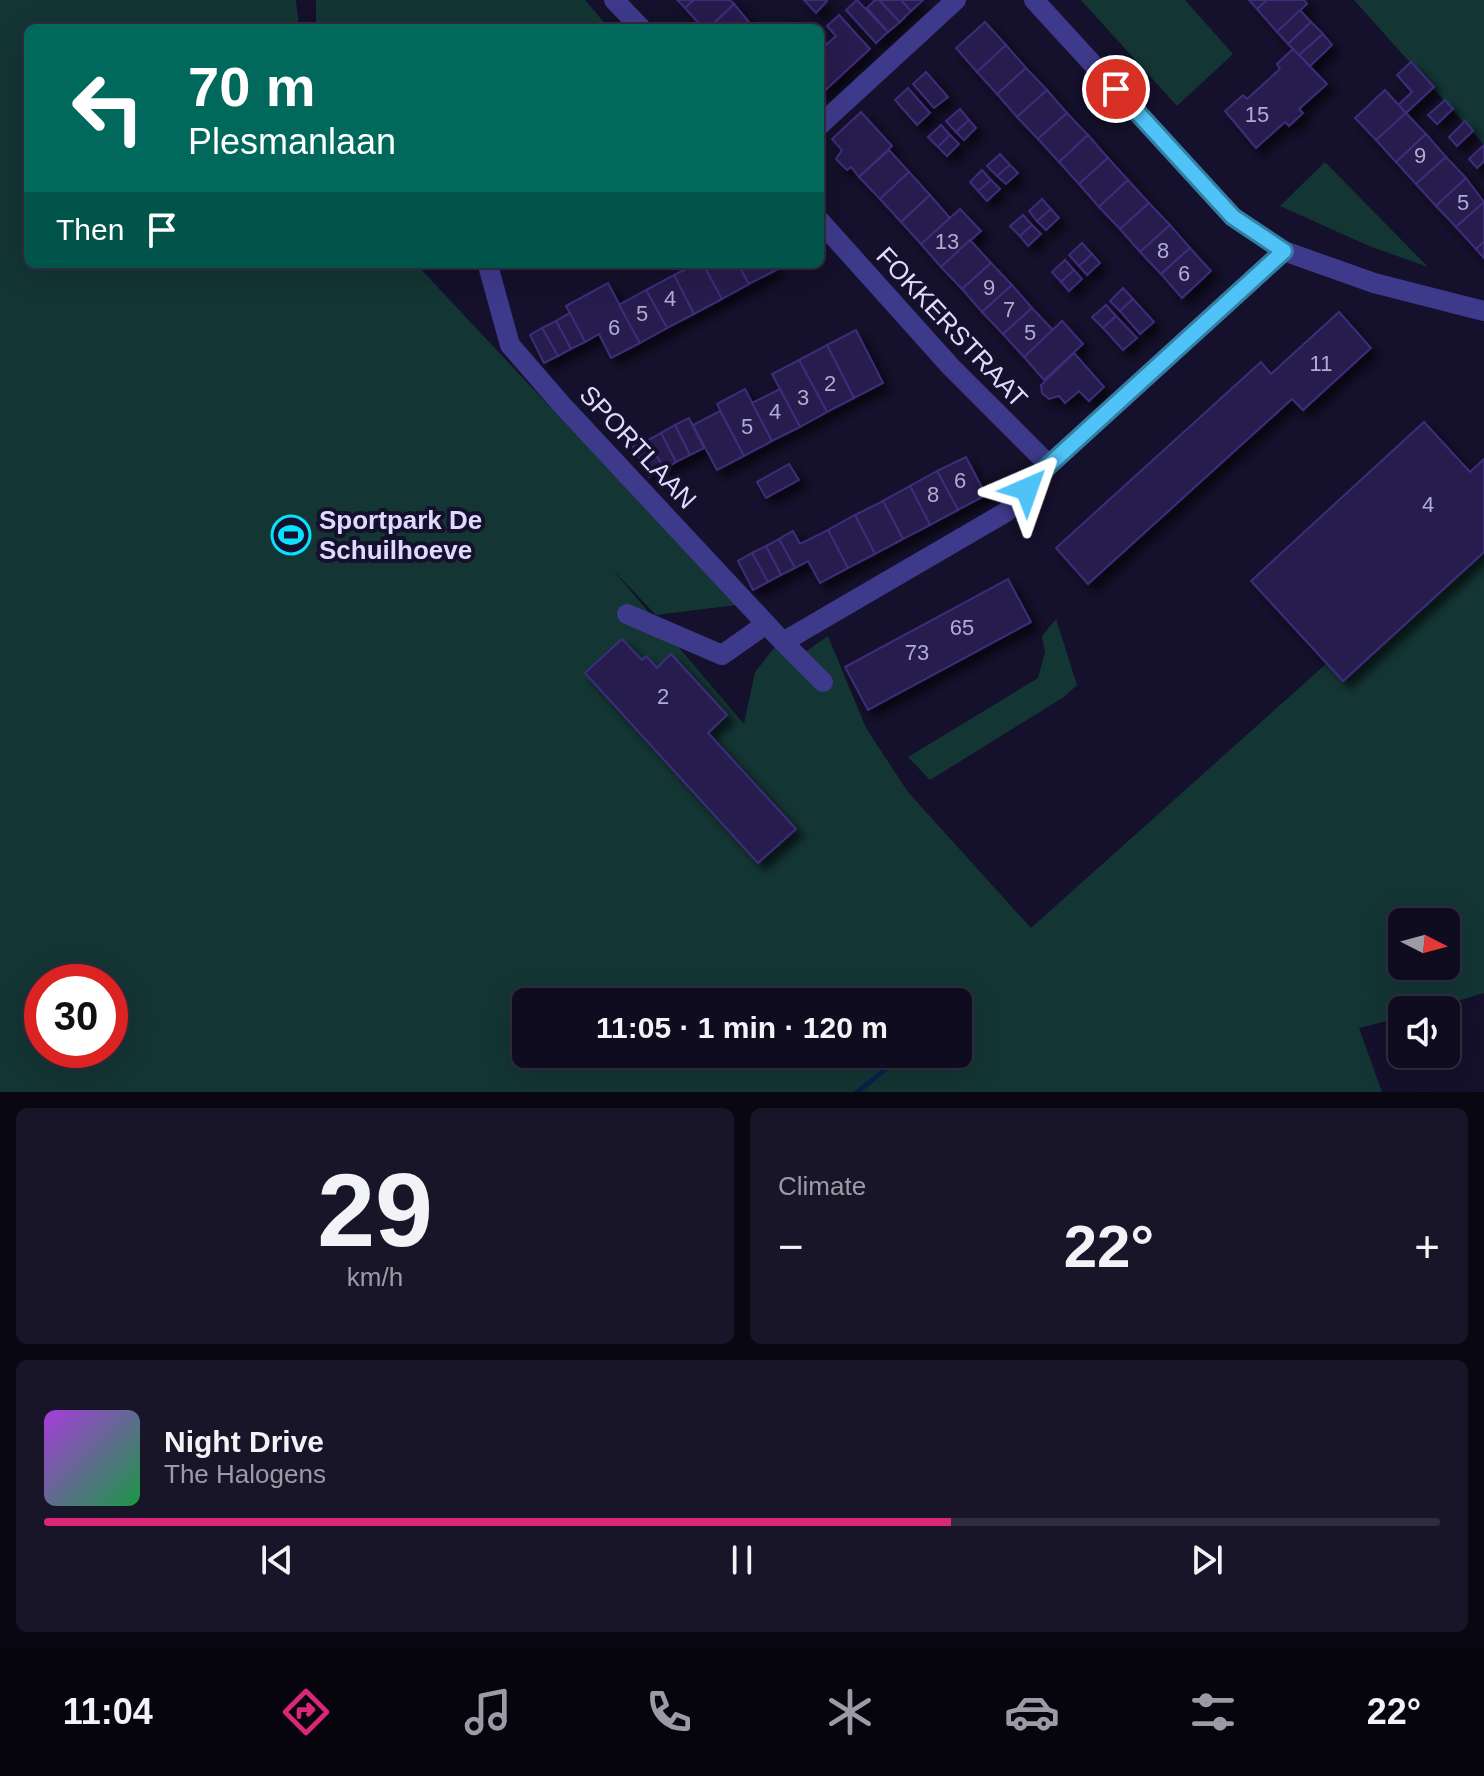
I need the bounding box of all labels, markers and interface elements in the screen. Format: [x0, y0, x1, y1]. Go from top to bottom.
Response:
text: 70 m [188, 55, 316, 118]
pin [1082, 55, 1150, 123]
icon: left [56, 56, 160, 160]
icon: arrive [1094, 67, 1138, 111]
house number: 15 [1245, 102, 1269, 127]
text: Plesmanlaan [188, 121, 396, 162]
house number: 9 [1414, 143, 1426, 168]
house number: 5 [1457, 190, 1469, 215]
icon: arrive [140, 208, 184, 252]
text: Then [56, 213, 124, 246]
house number: 13 [935, 229, 959, 254]
house number: 8 [1157, 238, 1169, 263]
street label: FOKKERSTRAAT [870, 241, 1034, 413]
house number: 6 [1178, 261, 1190, 286]
house number: 9 [983, 275, 995, 300]
house number: 4 [664, 286, 676, 311]
house number: 7 [1003, 297, 1015, 322]
house number: 5 [636, 301, 648, 326]
house number: 6 [608, 315, 620, 340]
house number: 5 [1024, 320, 1036, 345]
house number: 11 [1310, 351, 1332, 376]
house number: 2 [824, 371, 836, 396]
street label: SPORTLAAN [573, 379, 703, 515]
house number: 3 [797, 385, 809, 410]
house number: 4 [769, 399, 781, 424]
house number: 5 [741, 414, 753, 439]
position arrow [985, 447, 1069, 531]
house number: 6 [954, 468, 966, 493]
house number: 8 [927, 482, 939, 507]
house number: 4 [1422, 492, 1434, 517]
place label: Sportpark De Schuilhoeve [319, 505, 482, 565]
sports icon: Sportpark De Schuilhoeve [270, 514, 312, 556]
house number: 65 [950, 615, 974, 640]
house number: 73 [905, 640, 929, 665]
house number: 2 [657, 684, 669, 709]
north arrow [1388, 908, 1460, 980]
map controls [1388, 908, 1460, 1068]
speed limit sign: 30 [24, 964, 128, 1068]
button: sound [1388, 996, 1460, 1068]
text: 11:05 · 1 min · 120 m [596, 1011, 888, 1044]
text: 29 [317, 1152, 433, 1268]
text: Climate [778, 1171, 866, 1201]
text: 22° [1064, 1213, 1154, 1280]
text: − [778, 1222, 804, 1271]
text: + [1414, 1222, 1440, 1271]
text: km/h [347, 1262, 403, 1292]
text: Night Drive [164, 1425, 324, 1458]
text: The Halogens [164, 1459, 326, 1489]
icon: previous [255, 1538, 299, 1582]
icon: pause [720, 1538, 764, 1582]
icon: next [1185, 1538, 1229, 1582]
icon: directions [278, 1684, 334, 1740]
icon: music [460, 1684, 516, 1740]
icon: phone [641, 1684, 697, 1740]
icon: climate [822, 1684, 878, 1740]
icon: car [1004, 1684, 1060, 1740]
icon: filters [1185, 1684, 1241, 1740]
text: 11:04 [63, 1691, 153, 1732]
text: 22° [1367, 1691, 1421, 1732]

